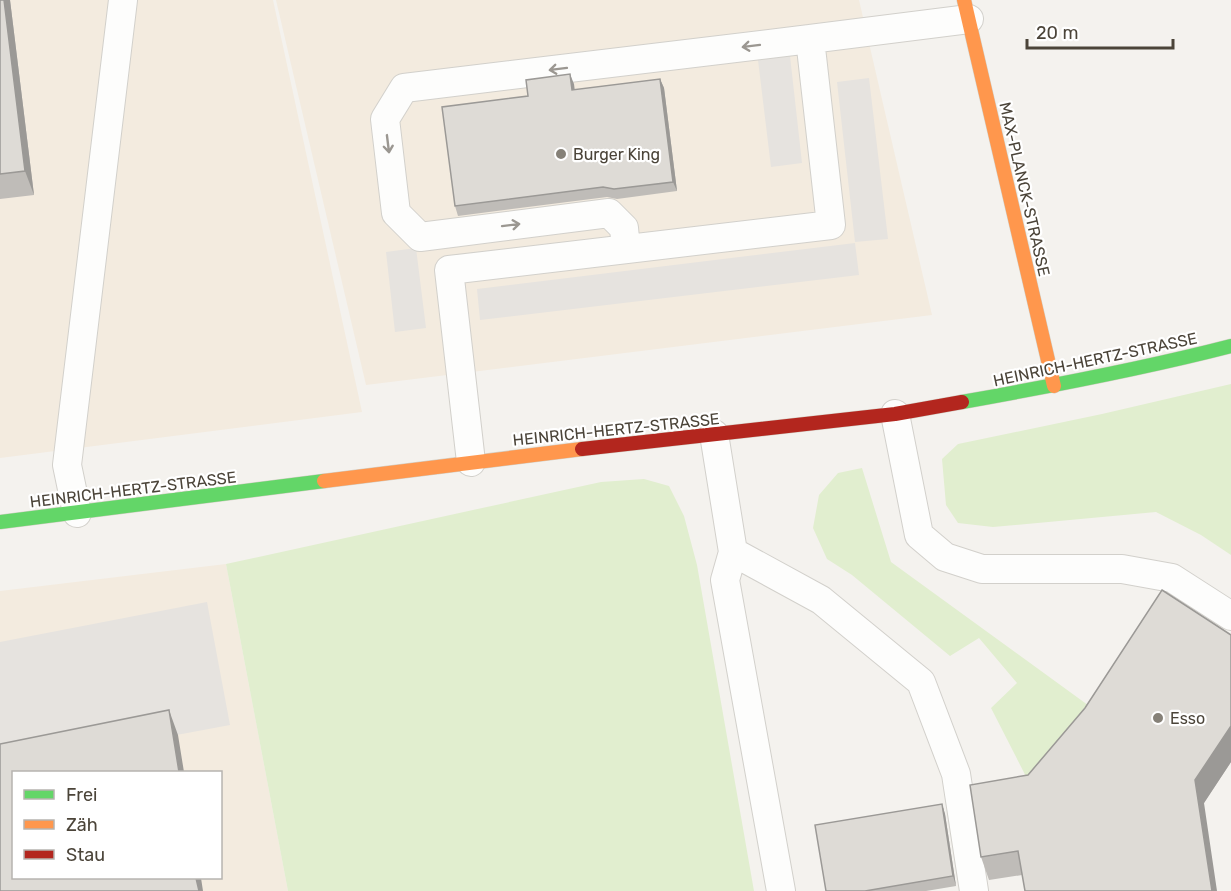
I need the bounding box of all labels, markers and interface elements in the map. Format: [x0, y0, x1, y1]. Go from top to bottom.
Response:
scale bar [1027, 12, 1172, 50]
text: 20 m [1036, 22, 1078, 44]
one-way arrow [742, 41, 762, 52]
one-way arrow [549, 64, 568, 75]
street label: MAX-PLANCK-STRASSE [995, 100, 1054, 278]
one-way arrow [383, 133, 394, 153]
place label: Burger King [573, 145, 660, 164]
marker: Burger King [554, 147, 568, 161]
one-way arrow [501, 220, 520, 231]
street label: HEINRICH-HERTZ-STRASSE [991, 329, 1199, 390]
street label: HEINRICH-HERTZ-STRASSE [512, 409, 720, 450]
street label: HEINRICH-HERTZ-STRASSE [29, 467, 237, 512]
place label: Esso [1170, 709, 1205, 728]
marker: Esso [1151, 711, 1165, 725]
legend [12, 771, 222, 879]
text: Frei [66, 784, 97, 806]
text: Zäh [66, 814, 98, 836]
text: Stau [66, 844, 105, 866]

